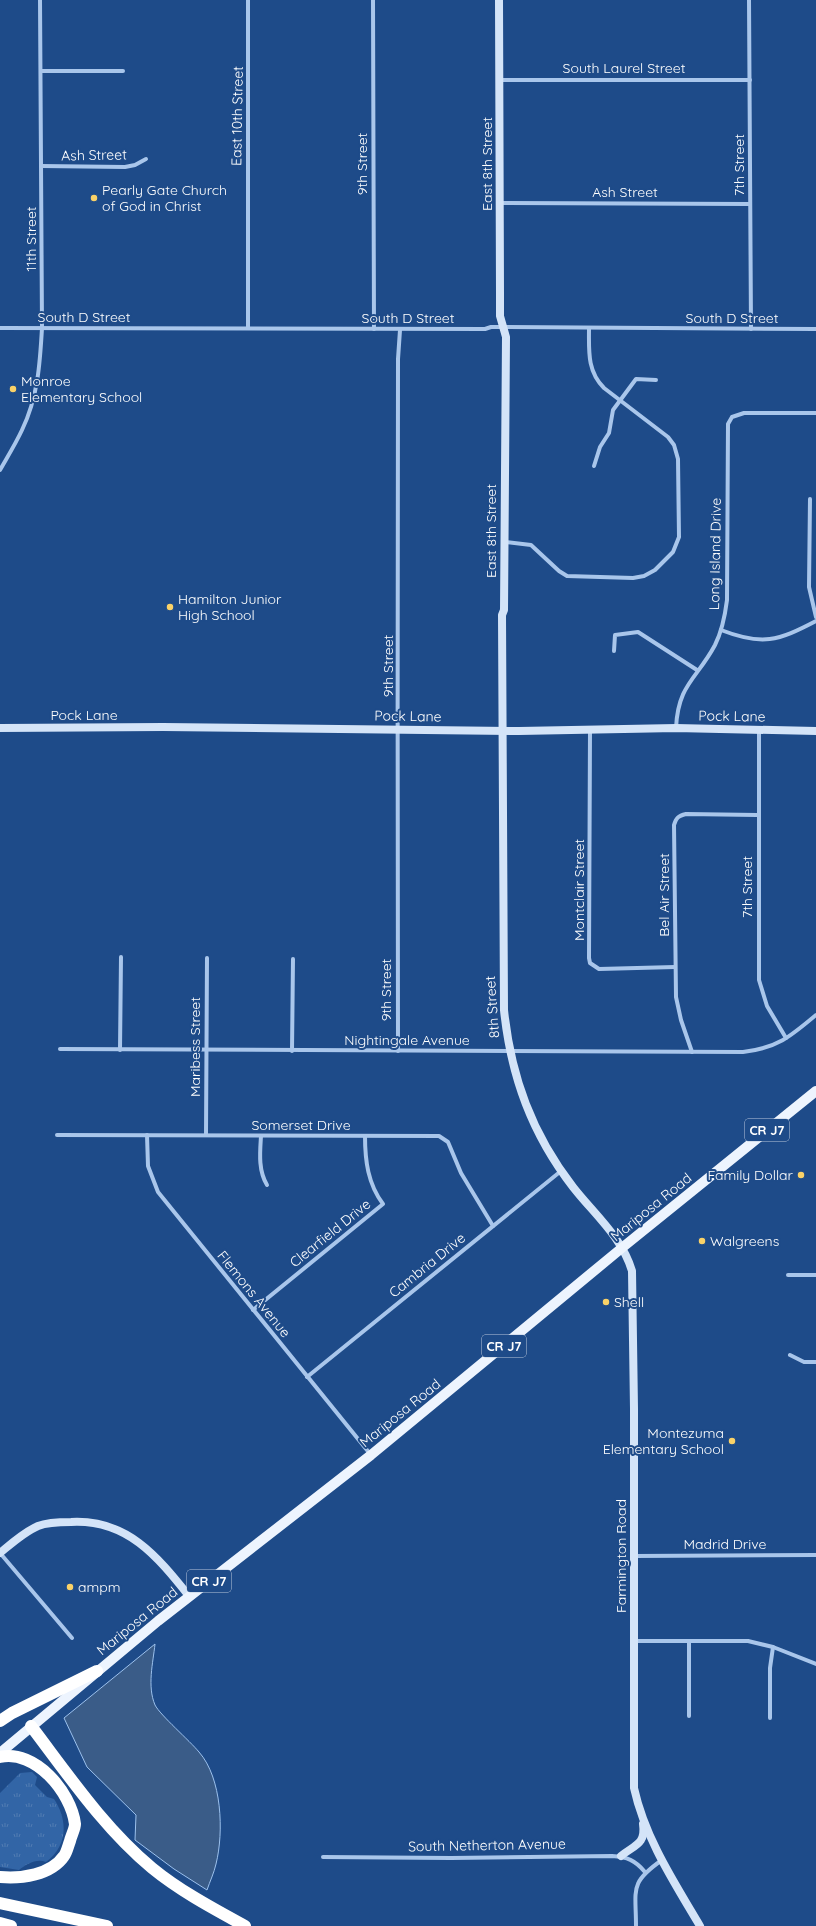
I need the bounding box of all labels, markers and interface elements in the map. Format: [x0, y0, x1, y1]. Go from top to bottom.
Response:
street label: South Laurel Street [563, 59, 686, 77]
street label: East 10th Street [227, 66, 247, 166]
street label: East 8th Street [478, 117, 496, 211]
street label: 9th Street [353, 132, 371, 195]
street label: 7th Street [730, 134, 748, 196]
street label: Ash Street [61, 145, 127, 165]
place label: Pearly Gate Church of God in Christ [102, 181, 227, 215]
street label: Ash Street [592, 183, 658, 201]
marker: Pearly Gate Church of God in Christ [89, 193, 99, 203]
street label: 11th Street [22, 206, 40, 272]
street label: South D Street [38, 308, 131, 326]
street label: South D Street [362, 309, 455, 327]
street label: South D Street [686, 309, 779, 327]
place label: Monroe Elementary School [21, 372, 142, 406]
marker: Monroe Elementary School [8, 384, 18, 394]
street label: East 8th Street [482, 484, 500, 578]
street label: Long Island Drive [705, 498, 725, 610]
place label: Hamilton Junior High School [178, 590, 282, 624]
marker: Hamilton Junior High School [165, 602, 175, 612]
street label: 9th Street [379, 634, 397, 697]
street label: Pock Lane [50, 706, 118, 724]
street label: Pock Lane [374, 706, 442, 726]
street label: Pock Lane [698, 706, 766, 726]
street label: Montclair Street [570, 839, 588, 941]
street label: Bel Air Street [655, 853, 673, 937]
street label: 7th Street [738, 856, 756, 918]
street label: 9th Street [377, 958, 395, 1021]
street label: 8th Street [481, 975, 503, 1039]
street label: Maribess Street [186, 997, 204, 1097]
street label: Nightingale Avenue [344, 1031, 470, 1049]
street label: Somerset Drive [251, 1116, 351, 1134]
road number: CR J7 [745, 1119, 789, 1141]
place label: Family Dollar [707, 1166, 794, 1184]
street label: Mariposa Road [607, 1169, 695, 1245]
marker: Family Dollar [796, 1170, 806, 1180]
street label: Clearfield Drive [286, 1195, 374, 1271]
street label: Cambria Drive [385, 1229, 469, 1301]
place label: Walgreens [710, 1232, 779, 1250]
marker: Walgreens [697, 1236, 707, 1246]
street label: Flemons Avenue [213, 1247, 295, 1341]
place label: Shell [614, 1293, 644, 1311]
marker: Shell [601, 1297, 611, 1307]
road number: CR J7 [482, 1335, 526, 1357]
street label: Mariposa Road [356, 1375, 444, 1451]
place label: Montezuma Elementary School [603, 1424, 724, 1458]
marker: Montezuma Elementary School [727, 1436, 737, 1446]
street label: Farmington Road [612, 1499, 630, 1613]
street label: Madrid Drive [684, 1535, 767, 1553]
road number: CR J7 [187, 1570, 231, 1592]
place label: ampm [78, 1578, 121, 1596]
marker: ampm [65, 1582, 75, 1592]
street label: Mariposa Road [93, 1583, 181, 1659]
street label: South Netherton Avenue [408, 1835, 566, 1855]

